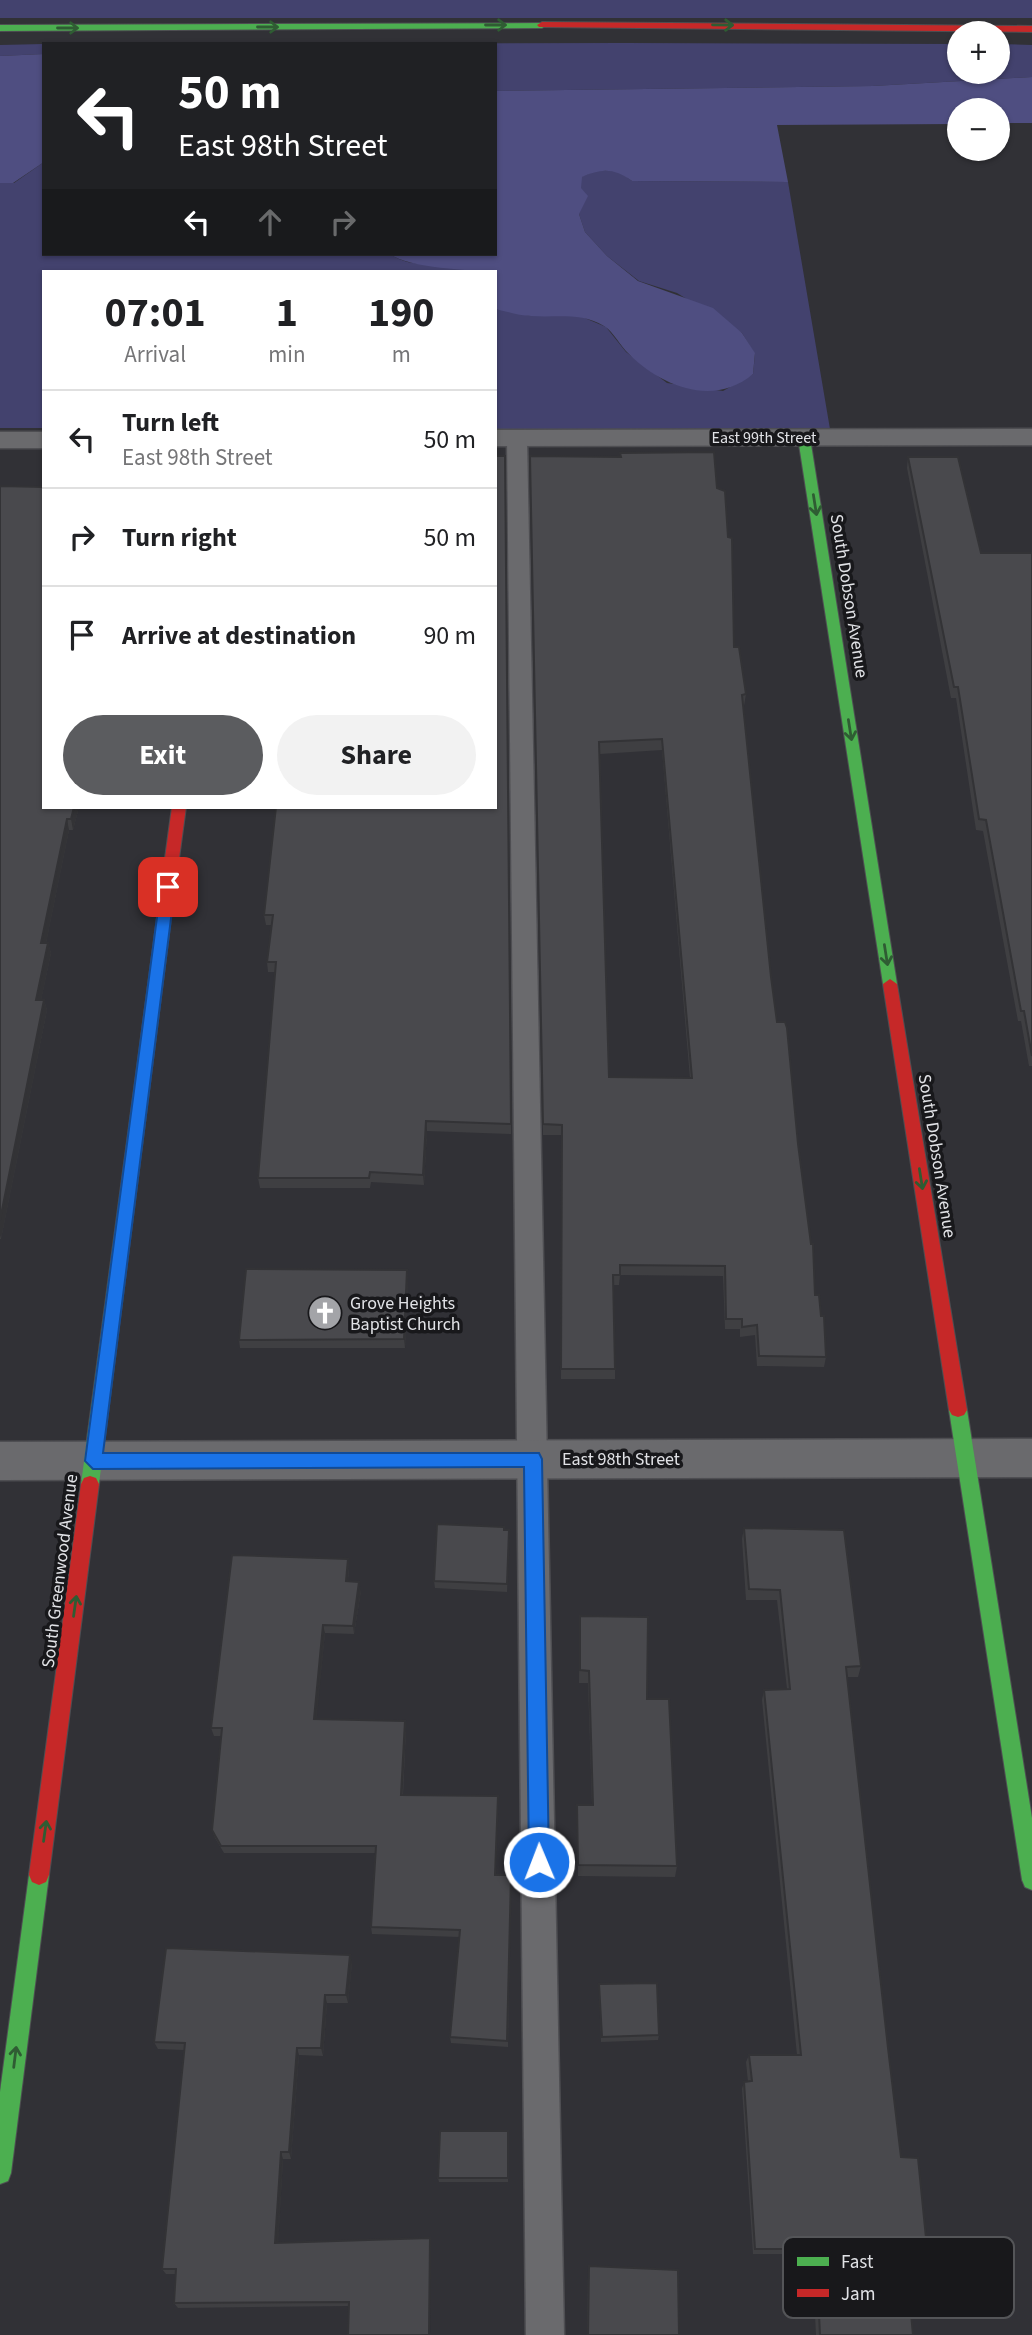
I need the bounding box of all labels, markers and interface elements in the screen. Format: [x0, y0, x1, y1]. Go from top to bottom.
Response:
one-way arrow [484, 18, 507, 32]
one-way arrow [711, 18, 734, 32]
one-way arrow [256, 20, 279, 34]
one-way arrow [56, 21, 79, 35]
map controls [947, 21, 1010, 161]
button: + [947, 21, 1010, 84]
text: 50 m [178, 58, 282, 128]
icon: left [63, 70, 154, 161]
button: − [947, 98, 1010, 161]
text: East 98th Street [178, 123, 388, 169]
icon: left [178, 203, 216, 241]
icon: ahead [251, 203, 289, 241]
icon: right [324, 203, 362, 241]
text: 07:01 [104, 283, 206, 343]
text: 1 [276, 283, 298, 343]
text: 190 [368, 283, 435, 343]
text: Arrival [124, 338, 186, 371]
text: min [268, 338, 306, 371]
text: m [392, 338, 411, 371]
text: Turn left [122, 404, 219, 441]
icon: left [63, 420, 101, 458]
text: 50 m [423, 421, 476, 458]
street label: East 99th Street [712, 427, 817, 449]
text: East 98th Street [122, 441, 273, 474]
one-way arrow [809, 493, 822, 516]
street label: South Dobson Avenue [824, 512, 874, 680]
icon: right [63, 518, 101, 556]
text: Turn right [122, 519, 237, 556]
text: 50 m [423, 519, 476, 556]
icon: arrive [63, 616, 101, 654]
text: Arrive at destination [122, 617, 356, 654]
text: 90 m [423, 617, 476, 654]
button: Exit [63, 715, 263, 795]
button: Share [277, 715, 476, 795]
one-way arrow [844, 718, 857, 741]
pin [138, 857, 198, 917]
icon: arrive [149, 868, 187, 906]
one-way arrow [879, 943, 892, 965]
street label: South Dobson Avenue [912, 1072, 962, 1240]
one-way arrow [915, 1167, 928, 1190]
place label: Grove Heights Baptist Church [350, 1291, 461, 1337]
church icon: Grove Heights Baptist Church [306, 1294, 344, 1332]
street label: East 98th Street [562, 1447, 680, 1472]
street label: South Greenwood Avenue [36, 1473, 84, 1669]
one-way arrow [68, 1595, 81, 1617]
one-way arrow [39, 1820, 52, 1843]
position arrow [502, 1825, 576, 1899]
one-way arrow [9, 2046, 22, 2068]
legend [783, 2237, 1014, 2318]
text: Fast [841, 2249, 874, 2276]
text: Jam [841, 2281, 875, 2308]

